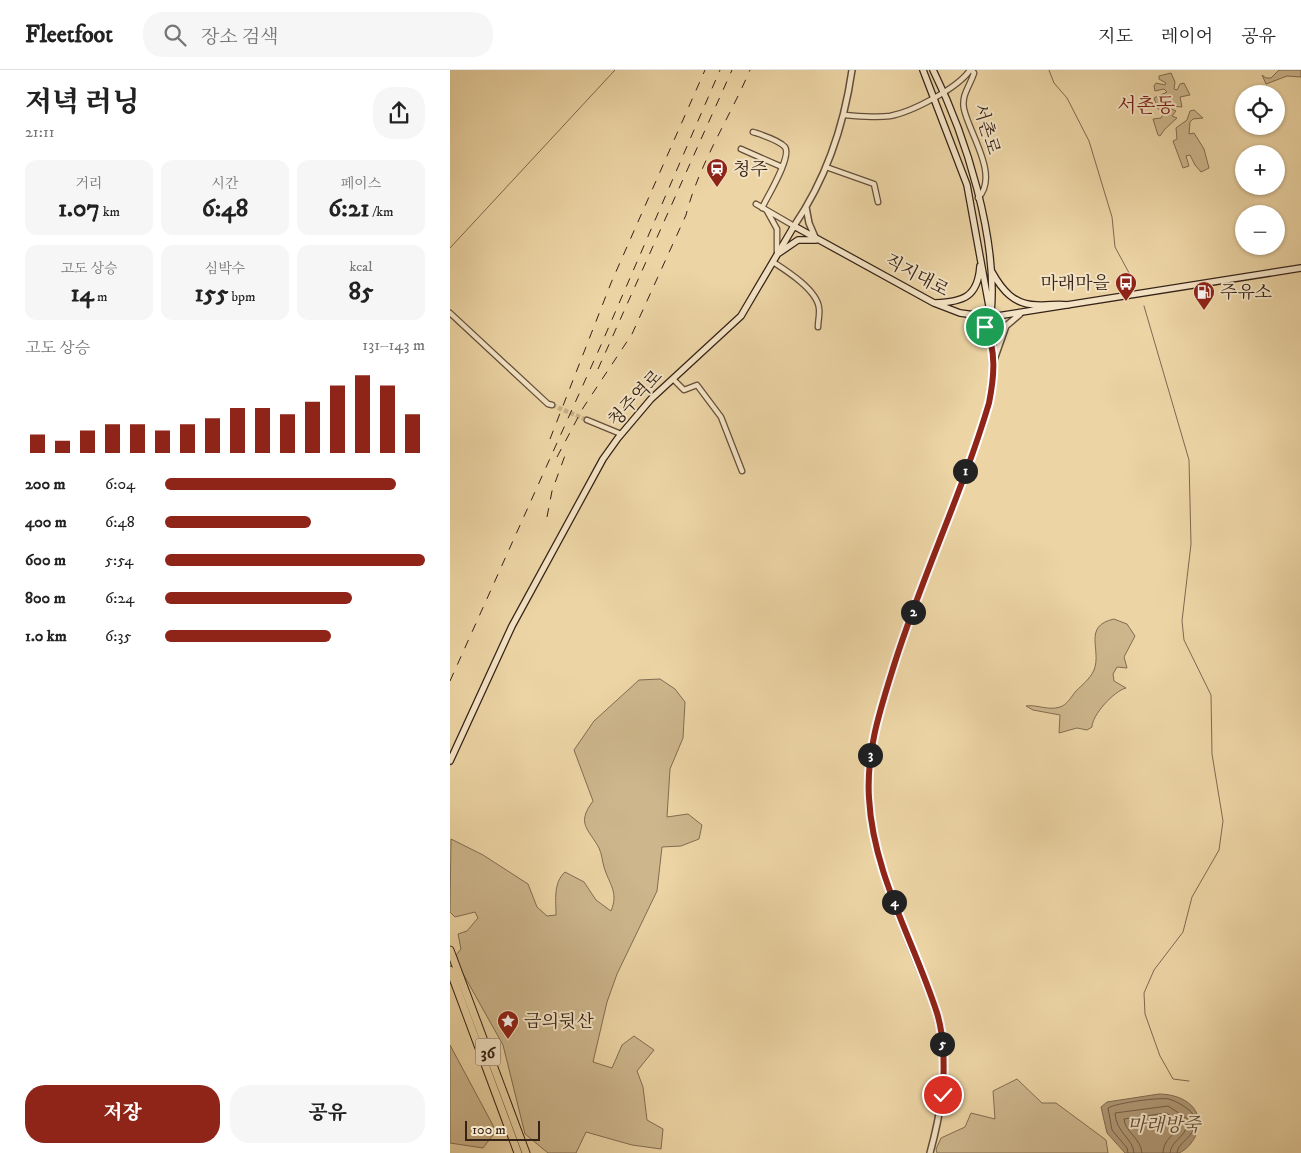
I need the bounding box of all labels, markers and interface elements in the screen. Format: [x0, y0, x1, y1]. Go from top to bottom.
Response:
search box [143, 12, 493, 57]
text: Fleetfoot [25, 20, 113, 50]
icon: search [161, 21, 189, 49]
text: 장소 검색 [201, 26, 278, 49]
text: 지도 [1098, 26, 1133, 48]
text: 레이어 [1161, 26, 1213, 48]
text: 공유 [1241, 26, 1276, 48]
text: 저녁 러닝 [25, 85, 139, 120]
map controls [1235, 85, 1285, 255]
button: locate [1235, 85, 1285, 135]
button: share [373, 87, 425, 139]
district label: 서촌동 [1117, 94, 1175, 119]
street label: 서촌로 [968, 101, 1004, 157]
text: 21:11 [25, 122, 55, 142]
button: + [1235, 145, 1285, 195]
station icon: 청주 [705, 157, 729, 188]
place label: 청주 [733, 159, 768, 181]
text: 거리 [75, 175, 103, 193]
text: 시간 [211, 175, 239, 193]
text: 페이스 [341, 175, 381, 193]
text: 1.07 [58, 193, 100, 224]
text: 6:48 [202, 193, 248, 224]
text: 6:21 [328, 193, 369, 224]
text: km [100, 203, 120, 221]
text: /km [369, 203, 394, 221]
button: − [1235, 205, 1285, 255]
street label: 직지대로 [881, 250, 952, 302]
text: kcal [350, 258, 372, 276]
text: 고도 상승 [60, 260, 118, 278]
text: 심박수 [205, 260, 245, 278]
bus stop icon: 마래마을 [1114, 271, 1138, 302]
place label: 마래마을 [1040, 273, 1111, 295]
text: 85 [349, 276, 373, 307]
text: 14 [70, 278, 94, 309]
text: 155 [195, 278, 228, 309]
fuel station icon: 주유소 [1192, 280, 1216, 311]
place label: 주유소 [1220, 282, 1272, 304]
text: m [94, 288, 108, 306]
text: bpm [228, 288, 255, 306]
pin [964, 306, 1006, 348]
icon: arrive [971, 313, 999, 341]
text: 131–143 m [362, 335, 425, 355]
text: 고도 상승 [25, 338, 90, 358]
street label: 청주역로 [604, 366, 667, 432]
pin: 1 [952, 458, 978, 484]
text: 1 [963, 462, 968, 480]
text: 200 m [25, 474, 66, 494]
text: 6:04 [105, 474, 135, 494]
text: 400 m [25, 512, 67, 532]
text: 6:48 [105, 512, 135, 532]
text: 600 m [25, 550, 66, 570]
text: 5:54 [105, 550, 133, 570]
text: 800 m [25, 588, 66, 608]
text: 6:24 [105, 588, 135, 608]
pin: 2 [900, 600, 926, 624]
text: 2 [910, 603, 917, 621]
text: 1.0 km [25, 626, 67, 646]
text: 6:35 [105, 626, 131, 646]
pin: 3 [858, 742, 882, 768]
text: 3 [868, 746, 873, 764]
pin: 4 [882, 890, 906, 914]
text: 4 [890, 893, 899, 911]
place icon: 금의뒷산 [496, 1009, 520, 1040]
place label: 금의뒷산 [524, 1011, 594, 1033]
pin: 5 [930, 1032, 954, 1056]
text: 5 [939, 1035, 946, 1053]
road number: 36 [476, 1039, 500, 1066]
pin [922, 1074, 964, 1116]
icon: check [929, 1081, 957, 1109]
button: 저장 [25, 1085, 220, 1143]
button: 공유 [230, 1085, 425, 1143]
water label: 마래방죽 [1127, 1114, 1202, 1137]
scale bar [465, 1118, 540, 1141]
text: 100 m [472, 1121, 506, 1139]

